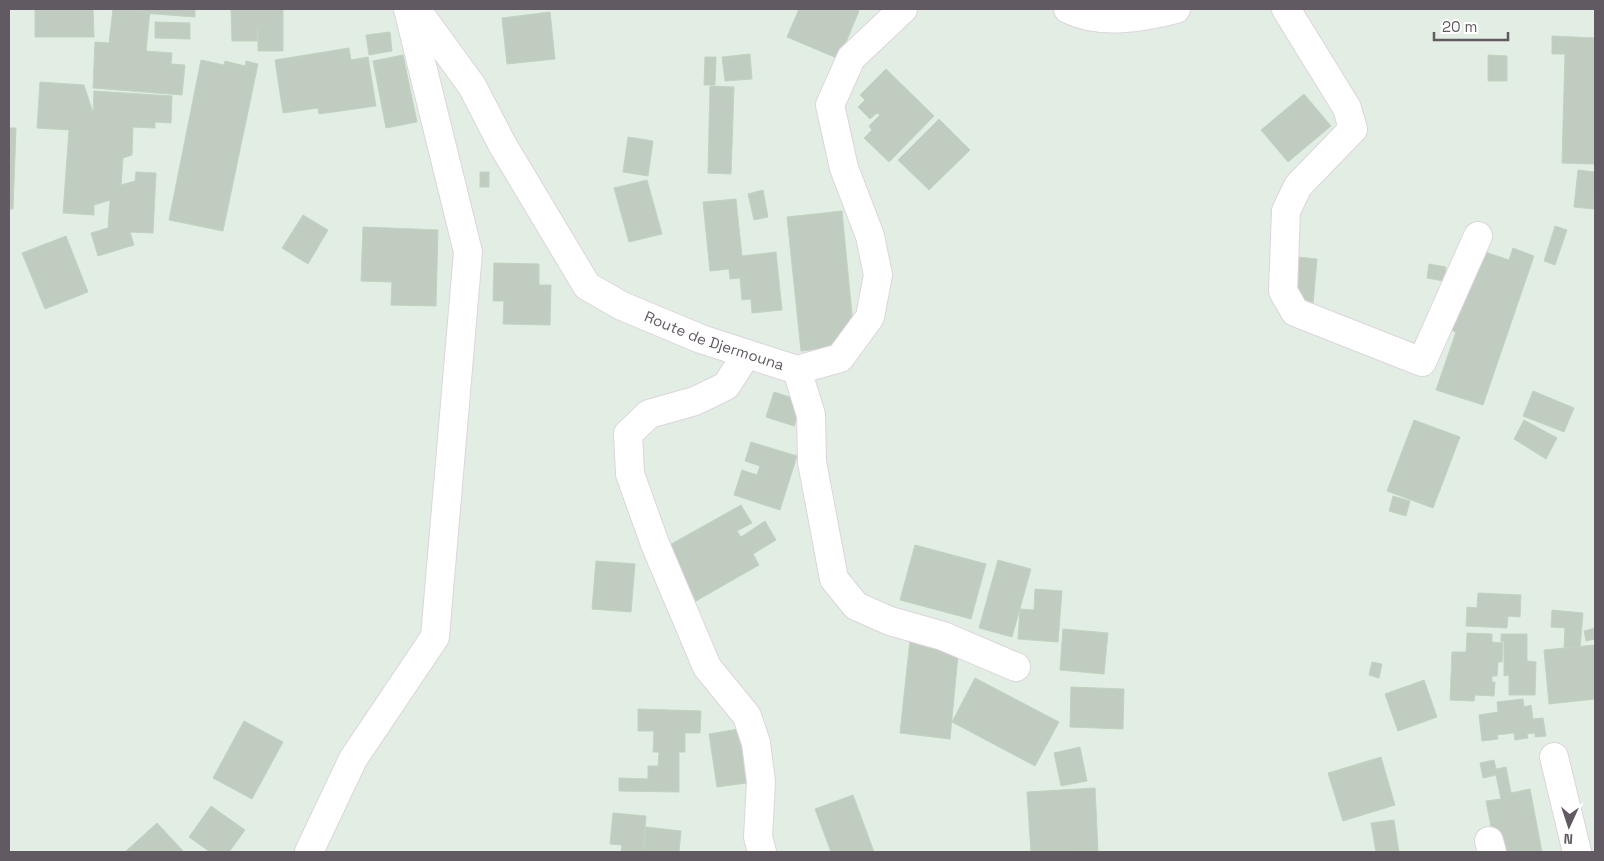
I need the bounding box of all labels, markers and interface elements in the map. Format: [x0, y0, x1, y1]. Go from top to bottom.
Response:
scale bar [1434, 10, 1508, 42]
text: 20 m [1442, 17, 1477, 36]
street label: Route de Djermouna [642, 306, 787, 374]
north arrow [1544, 801, 1594, 851]
text: N [1563, 830, 1573, 848]

